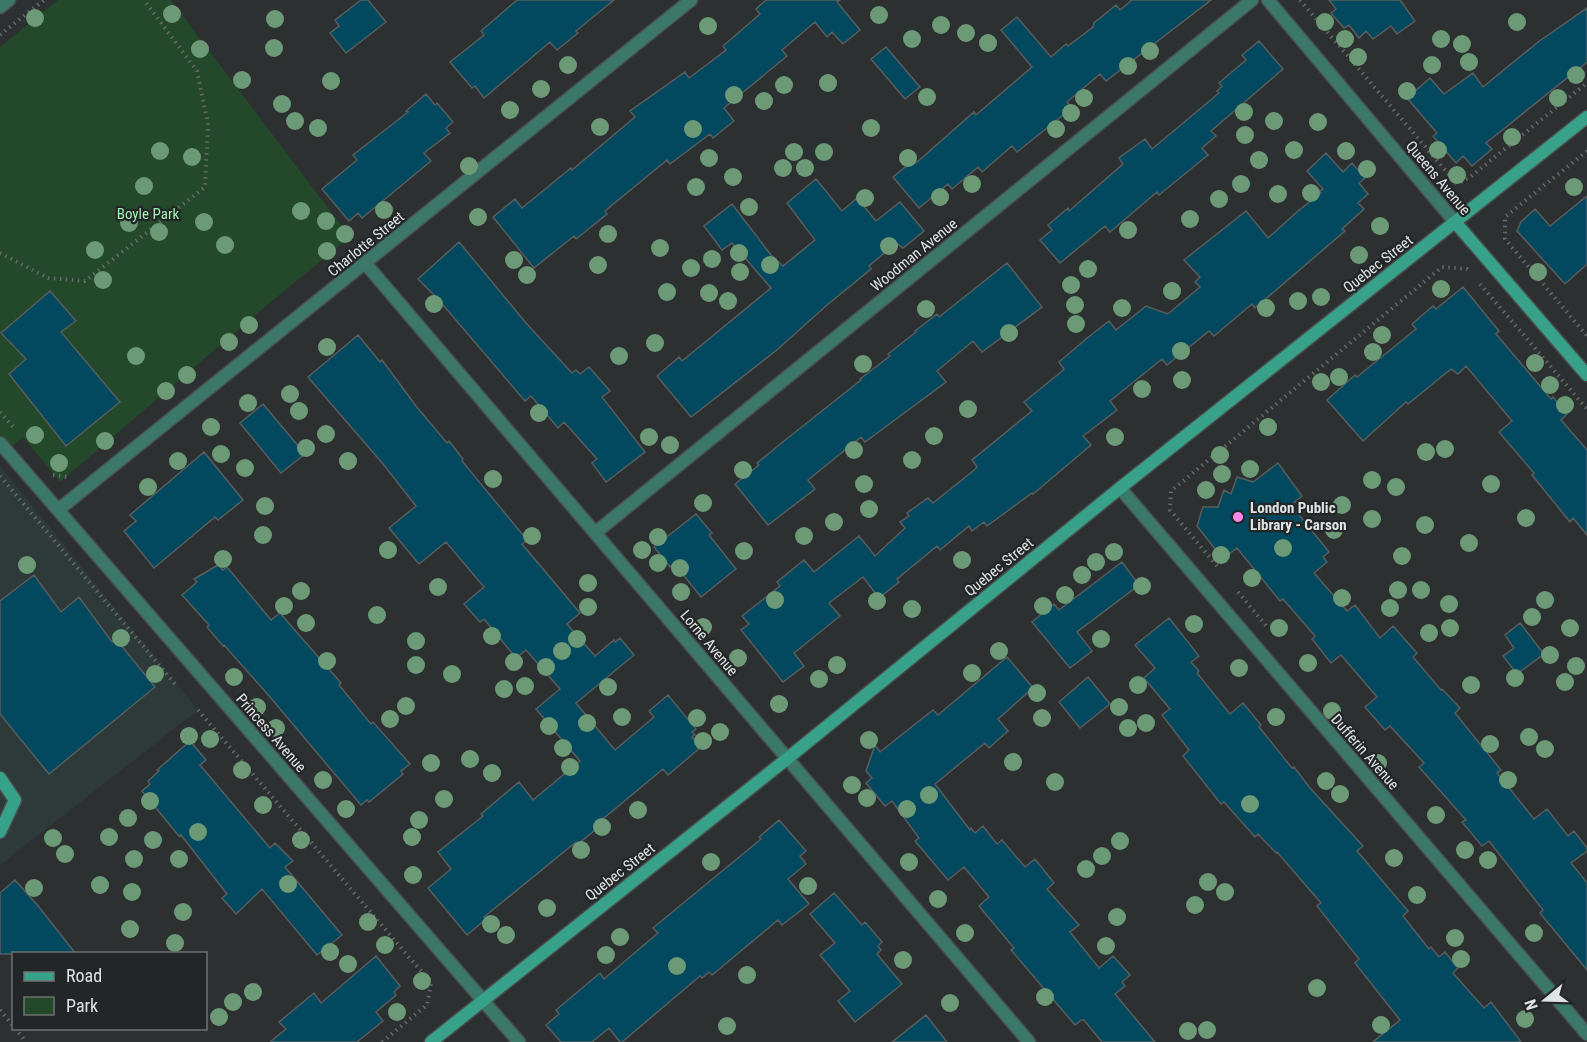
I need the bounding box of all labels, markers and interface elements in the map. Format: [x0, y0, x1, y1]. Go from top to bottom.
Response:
street label: Queens Avenue [1402, 137, 1474, 219]
park label: Boyle Park [117, 205, 179, 223]
street label: Charlotte Street [324, 208, 408, 280]
street label: Woodman Avenue [867, 215, 961, 295]
street label: Quebec Street [1340, 231, 1416, 297]
place label: London Public Library - Carson [1250, 499, 1347, 534]
marker: London Public Library - Carson [1231, 510, 1245, 524]
street label: Quebec Street [961, 534, 1037, 600]
street label: Lorne Avenue [676, 607, 742, 679]
street label: Princess Avenue [232, 690, 310, 776]
street label: Dufferin Avenue [1327, 711, 1403, 793]
street label: Quebec Street [582, 839, 658, 905]
legend [12, 952, 207, 1030]
text: Road [66, 965, 102, 986]
north arrow [1515, 970, 1575, 1030]
text: Park [66, 995, 98, 1016]
text: N [1521, 997, 1542, 1012]

